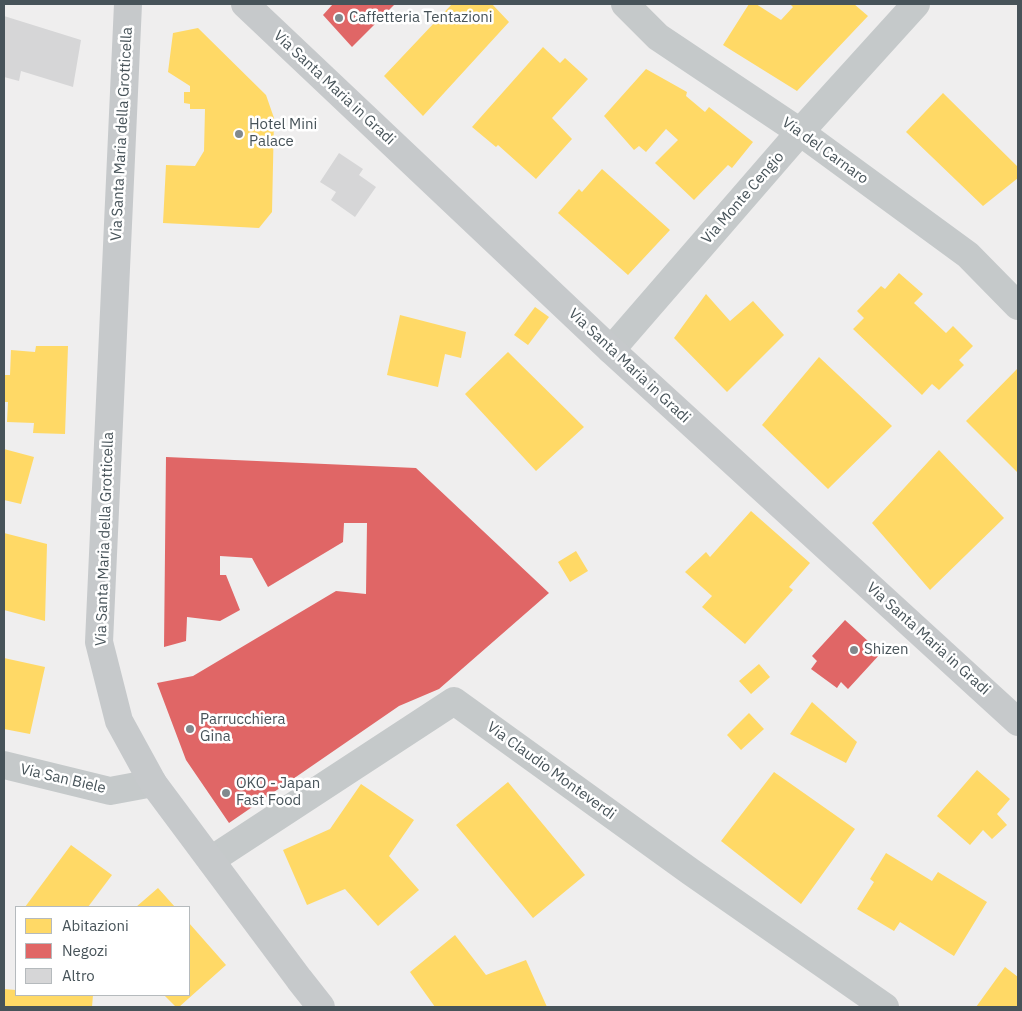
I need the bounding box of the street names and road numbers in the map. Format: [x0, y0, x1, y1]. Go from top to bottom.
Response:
street label: Via Santa Maria della Grotticella [107, 27, 137, 241]
street label: Via Santa Maria in Gradi [269, 27, 399, 149]
street label: Via del Carnaro [778, 114, 872, 188]
street label: Via Monte Cengio [698, 148, 788, 248]
street label: Via Santa Maria in Gradi [564, 305, 694, 427]
street label: Via Santa Maria della Grotticella [92, 432, 118, 646]
street label: Via Santa Maria in Gradi [863, 579, 993, 699]
street label: Via Claudio Monteverdi [483, 718, 619, 824]
street label: Via San Biele [18, 760, 108, 798]

